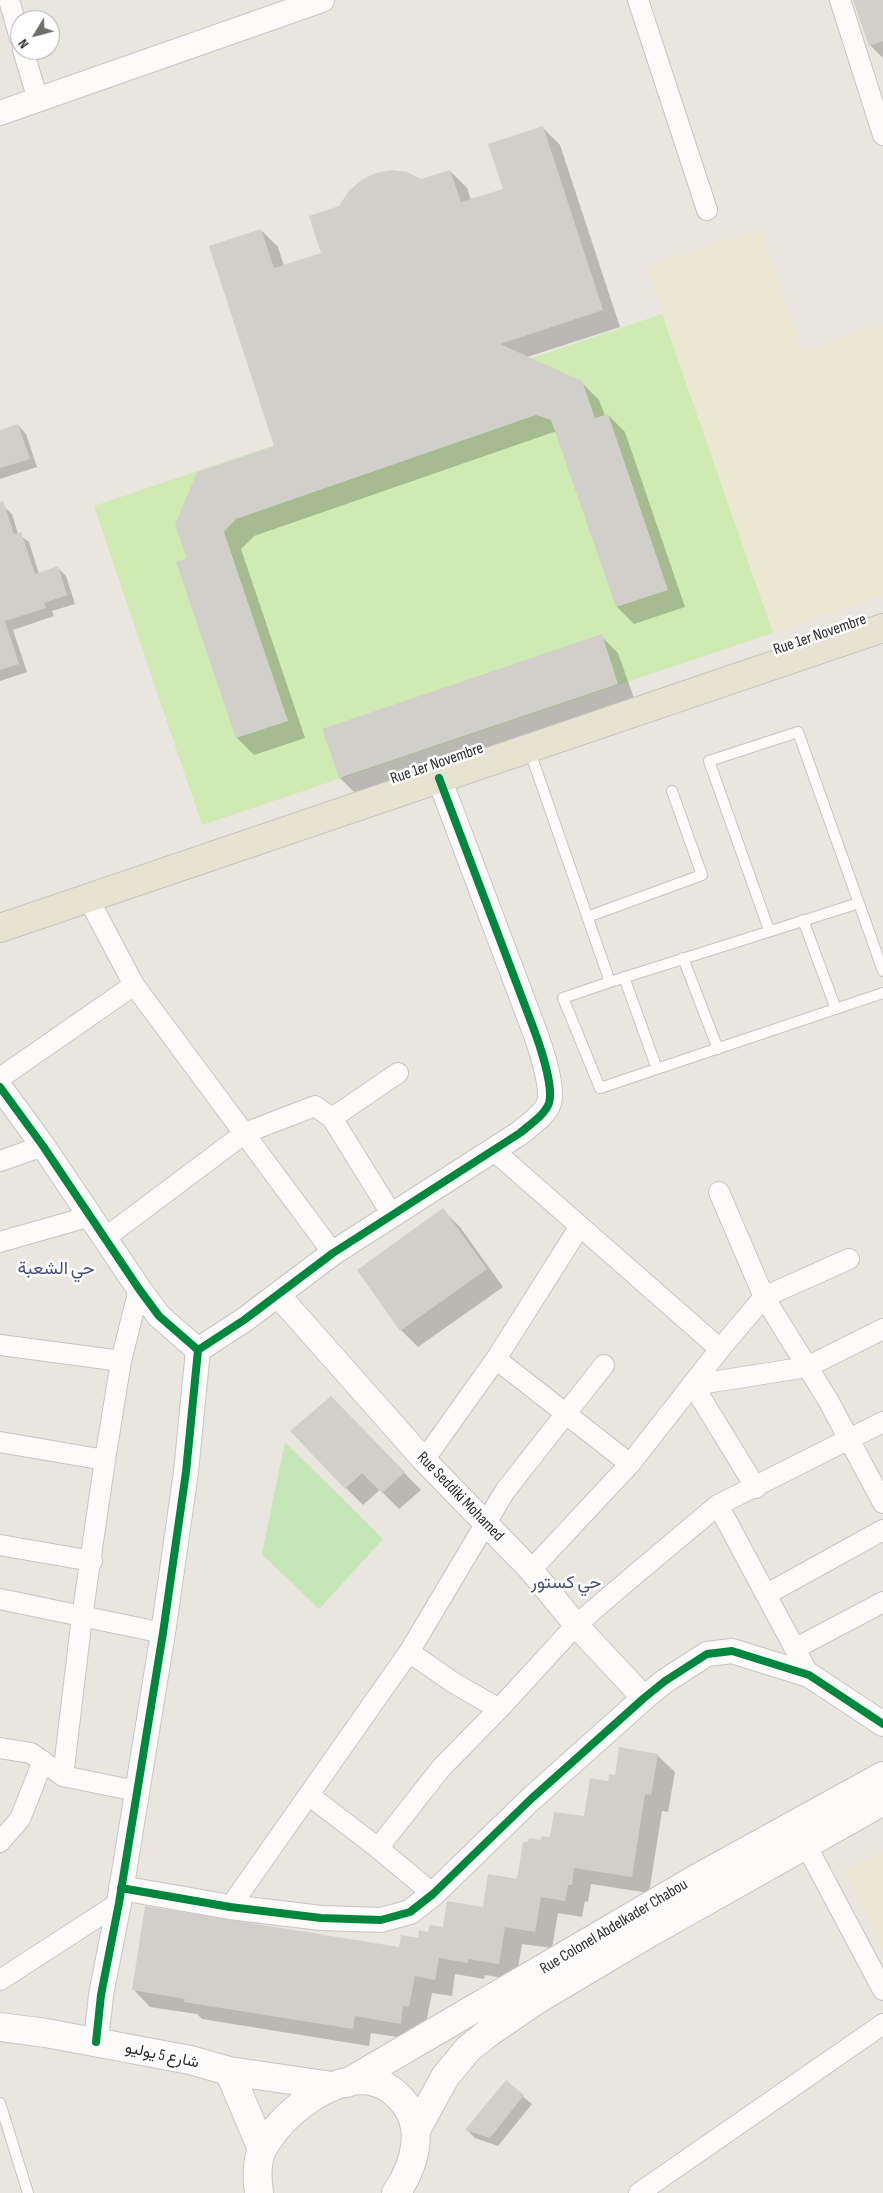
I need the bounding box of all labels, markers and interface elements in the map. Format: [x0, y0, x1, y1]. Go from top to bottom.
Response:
north arrow [10, 10, 60, 60]
text: N [14, 36, 32, 52]
street label: Rue 1er Novembre [771, 610, 869, 660]
street label: Rue 1er Novembre [388, 739, 486, 789]
district label: حي الشعبة [17, 1258, 95, 1280]
street label: Rue Seddiki Mohamed [413, 1448, 507, 1546]
district label: حي كستور [531, 1572, 601, 1594]
street label: Rue Colonel Abdelkader Chabou [537, 1875, 691, 1979]
street label: شارع 5 يوليو [123, 2039, 201, 2073]

